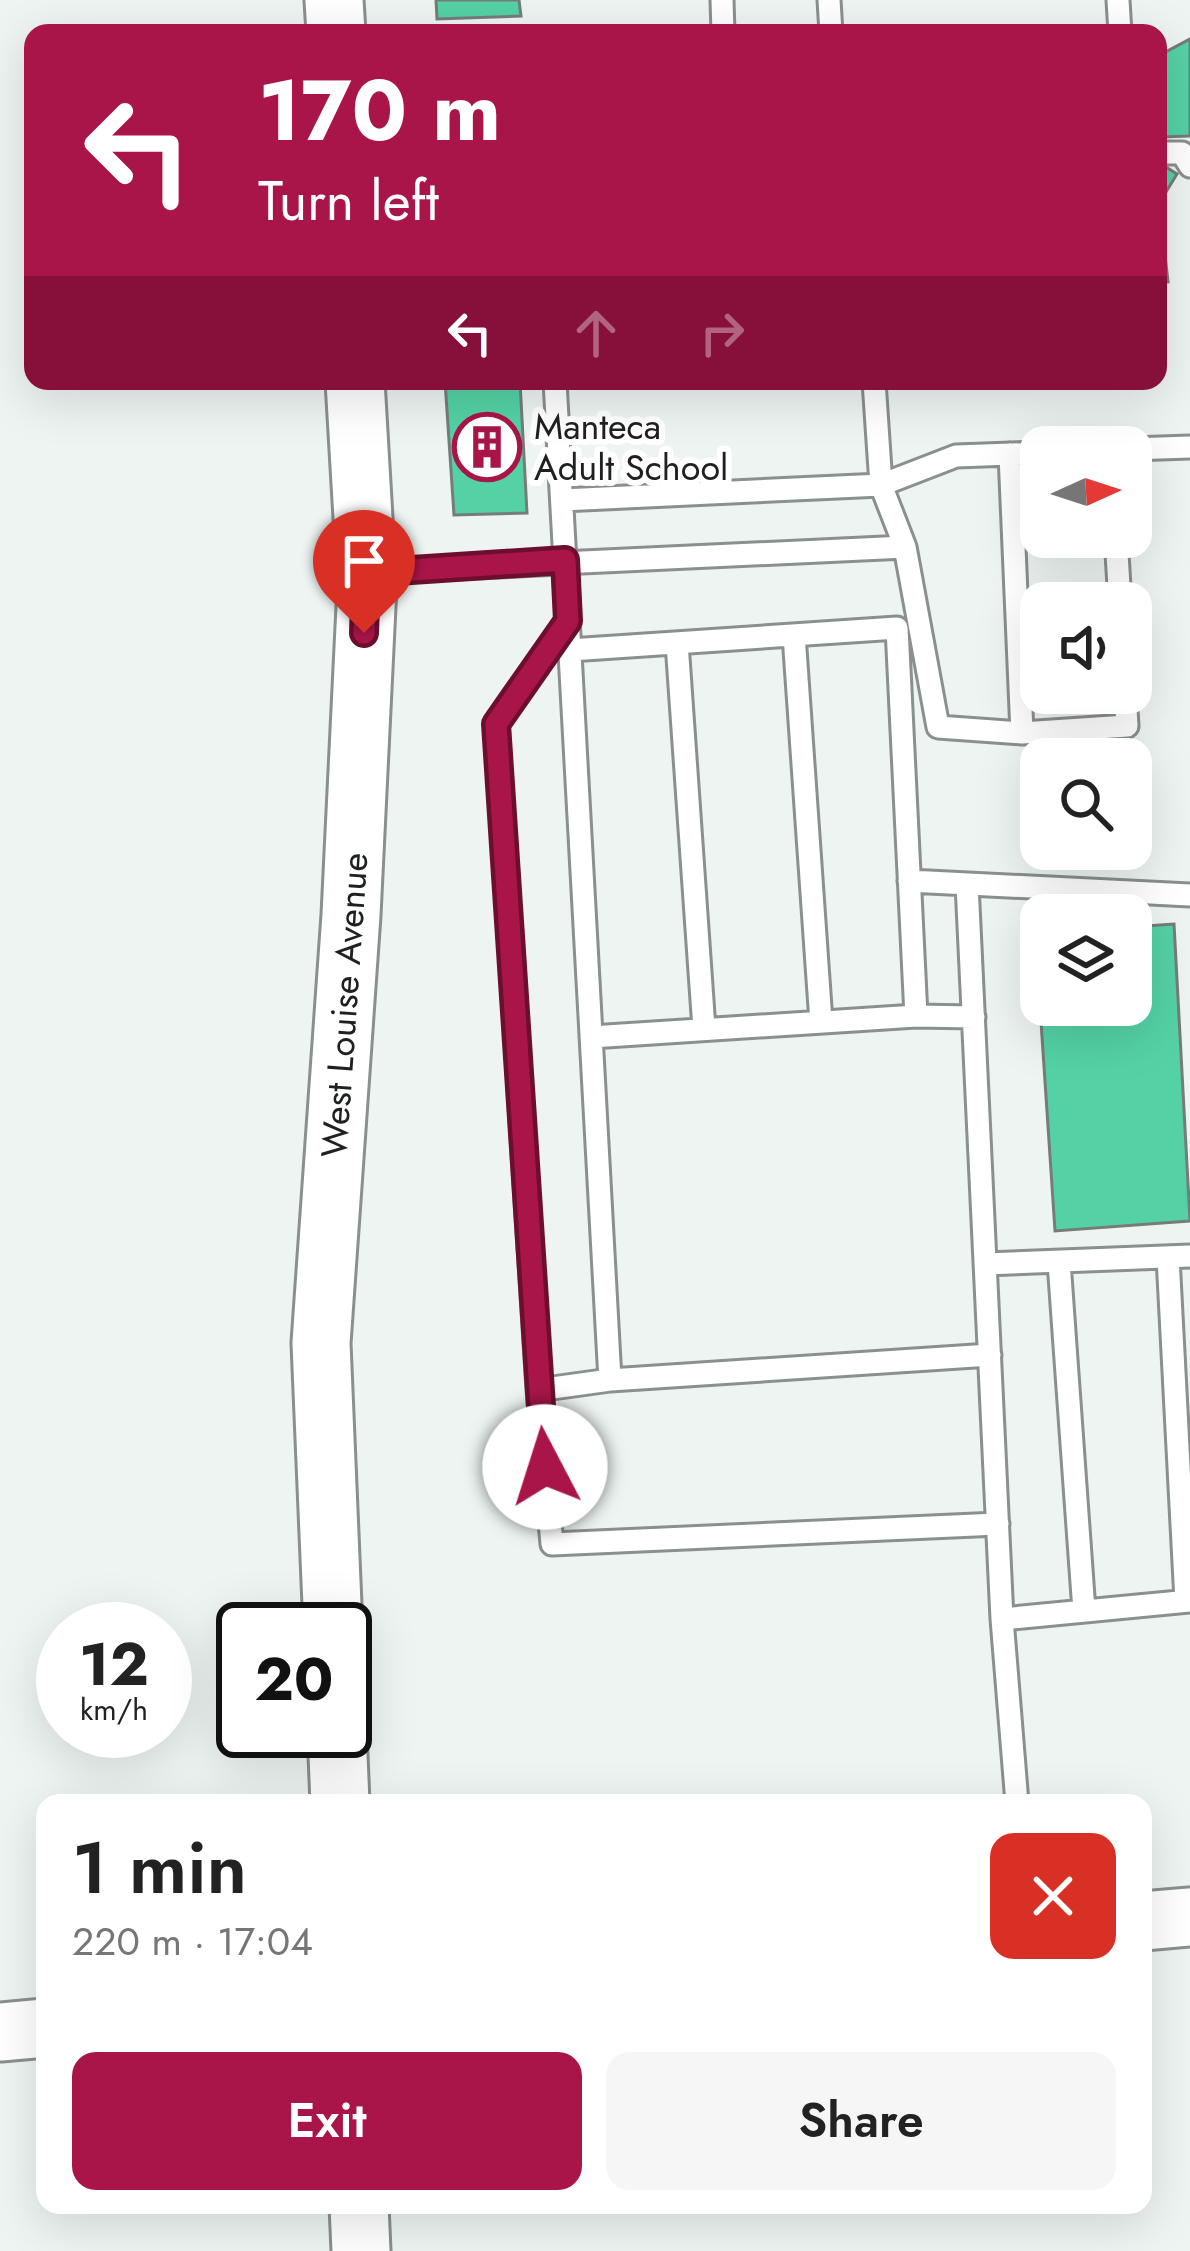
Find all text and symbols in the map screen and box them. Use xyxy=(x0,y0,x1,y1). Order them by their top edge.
text: 170 m xyxy=(258,50,501,172)
icon: left xyxy=(60,72,216,228)
text: Turn left xyxy=(258,162,439,240)
icon: left xyxy=(437,300,503,366)
icon: ahead xyxy=(563,300,629,366)
icon: right xyxy=(689,300,755,366)
place label: Manteca Adult School xyxy=(534,400,728,493)
building icon: Manteca Adult School xyxy=(452,412,522,482)
north arrow xyxy=(1020,426,1152,558)
map controls xyxy=(1020,426,1152,1026)
pin xyxy=(313,510,415,633)
icon: arrive xyxy=(331,528,397,594)
button: sound xyxy=(1020,582,1152,714)
button: search xyxy=(1020,738,1152,870)
street label: West Louise Avenue xyxy=(307,851,381,1159)
button: layers xyxy=(1020,894,1152,1026)
position arrow xyxy=(482,1404,608,1530)
speed limit sign: 20 xyxy=(216,1602,372,1758)
text: 12 xyxy=(79,1621,149,1708)
text: km/h xyxy=(80,1688,148,1731)
text: 1 min xyxy=(72,1816,247,1920)
button: close xyxy=(990,1833,1116,1959)
text: 220 m · 17:04 xyxy=(72,1913,313,1970)
button: Exit xyxy=(72,2052,582,2190)
button: Share xyxy=(606,2052,1116,2190)

